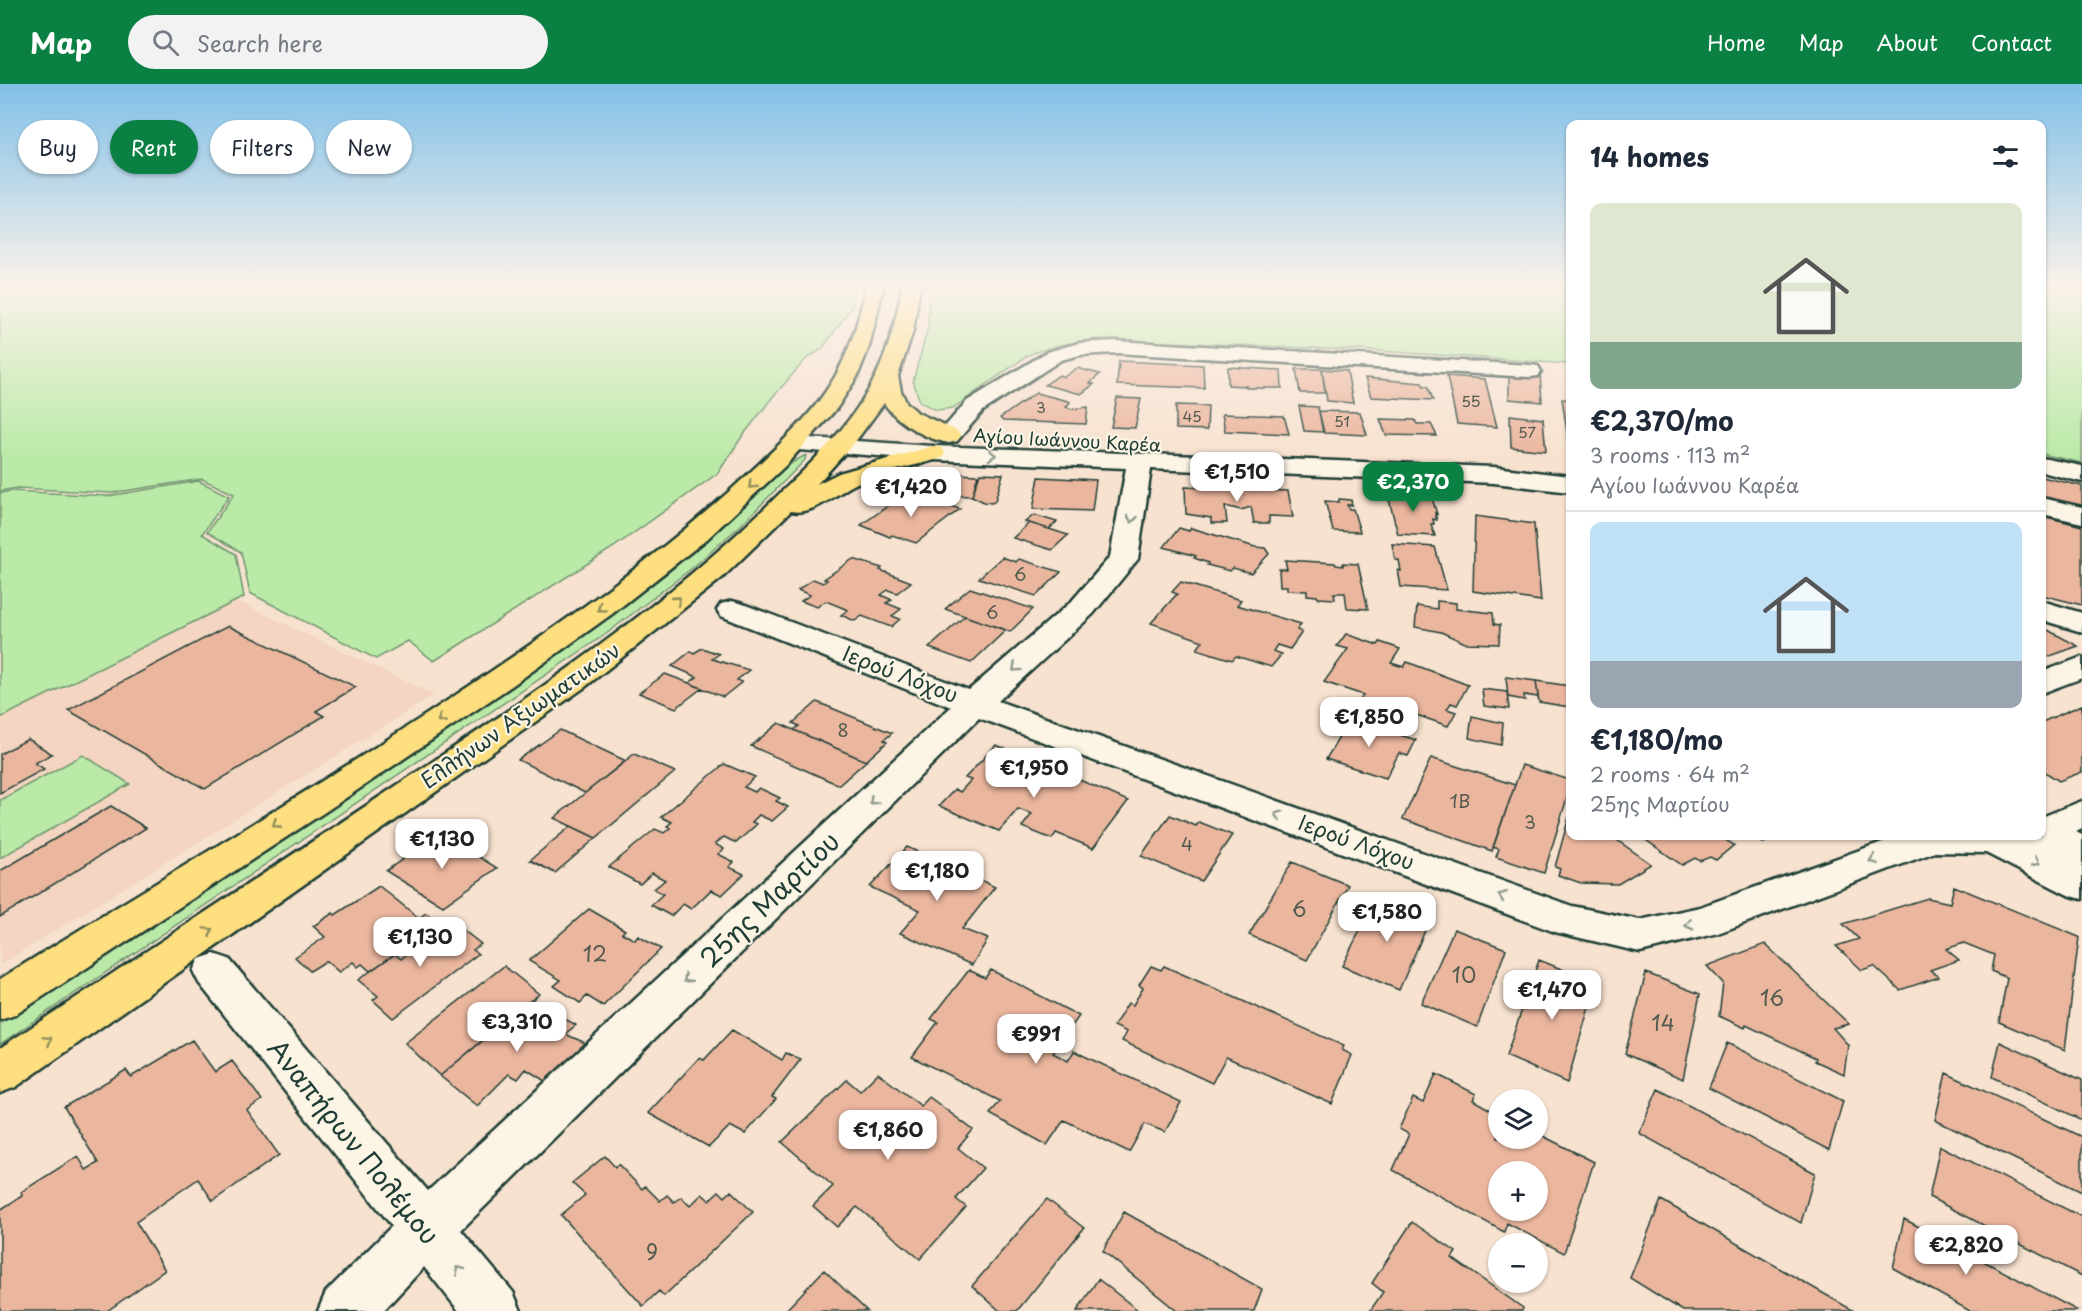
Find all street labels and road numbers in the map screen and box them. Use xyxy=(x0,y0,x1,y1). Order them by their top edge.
street label: Αγίου Ιωάννου Καρέα xyxy=(972,421,1162,458)
street label: Ελλήνων Αξιωματικών xyxy=(413,633,626,796)
street label: Ιερού Λόχου xyxy=(838,636,963,710)
street label: Ιερού Λόχου xyxy=(1294,805,1419,877)
street label: 25ης Μαρτίου xyxy=(690,822,848,976)
street label: Αναπήρων Πολέμου xyxy=(259,1030,449,1252)

